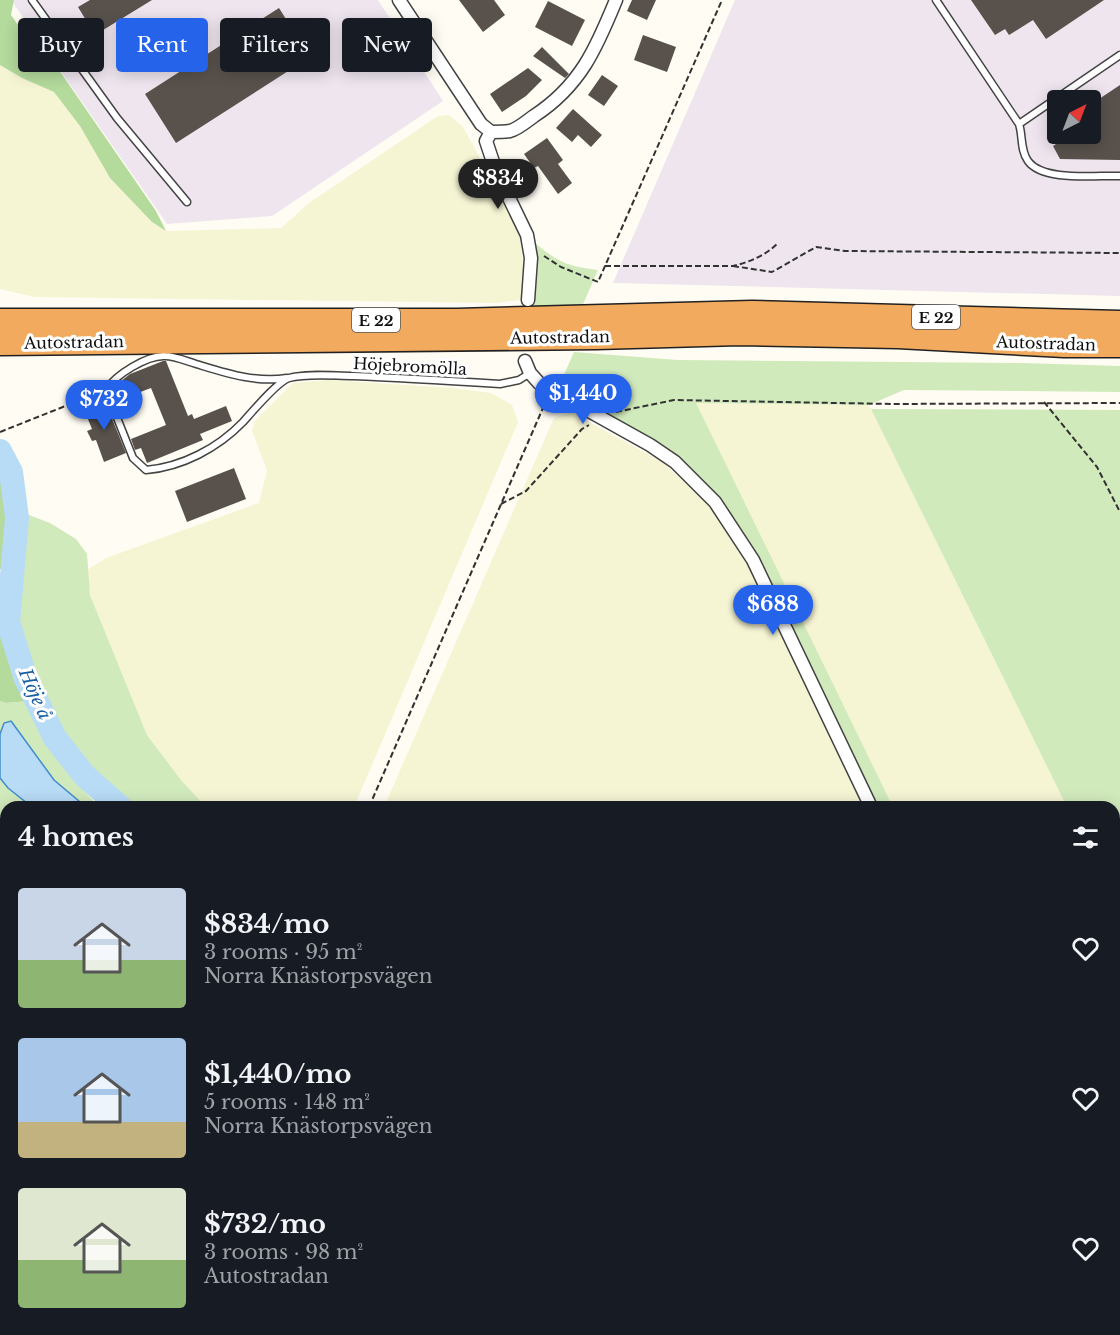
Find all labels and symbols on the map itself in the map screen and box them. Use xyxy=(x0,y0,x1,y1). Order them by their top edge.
north arrow xyxy=(1047,90,1101,144)
pin: $834 xyxy=(462,159,534,210)
road number: E 22 xyxy=(912,305,960,329)
road number: E 22 xyxy=(352,308,400,332)
street label: Autostradan xyxy=(509,326,610,348)
street label: Autostradan xyxy=(23,331,124,353)
street label: Autostradan xyxy=(995,331,1096,355)
street label: Höjebromölla xyxy=(352,353,468,379)
pin: $1,440 xyxy=(534,374,632,425)
pin: $732 xyxy=(68,380,140,431)
pin: $688 xyxy=(737,585,809,636)
water label: Höje å xyxy=(14,664,56,723)

